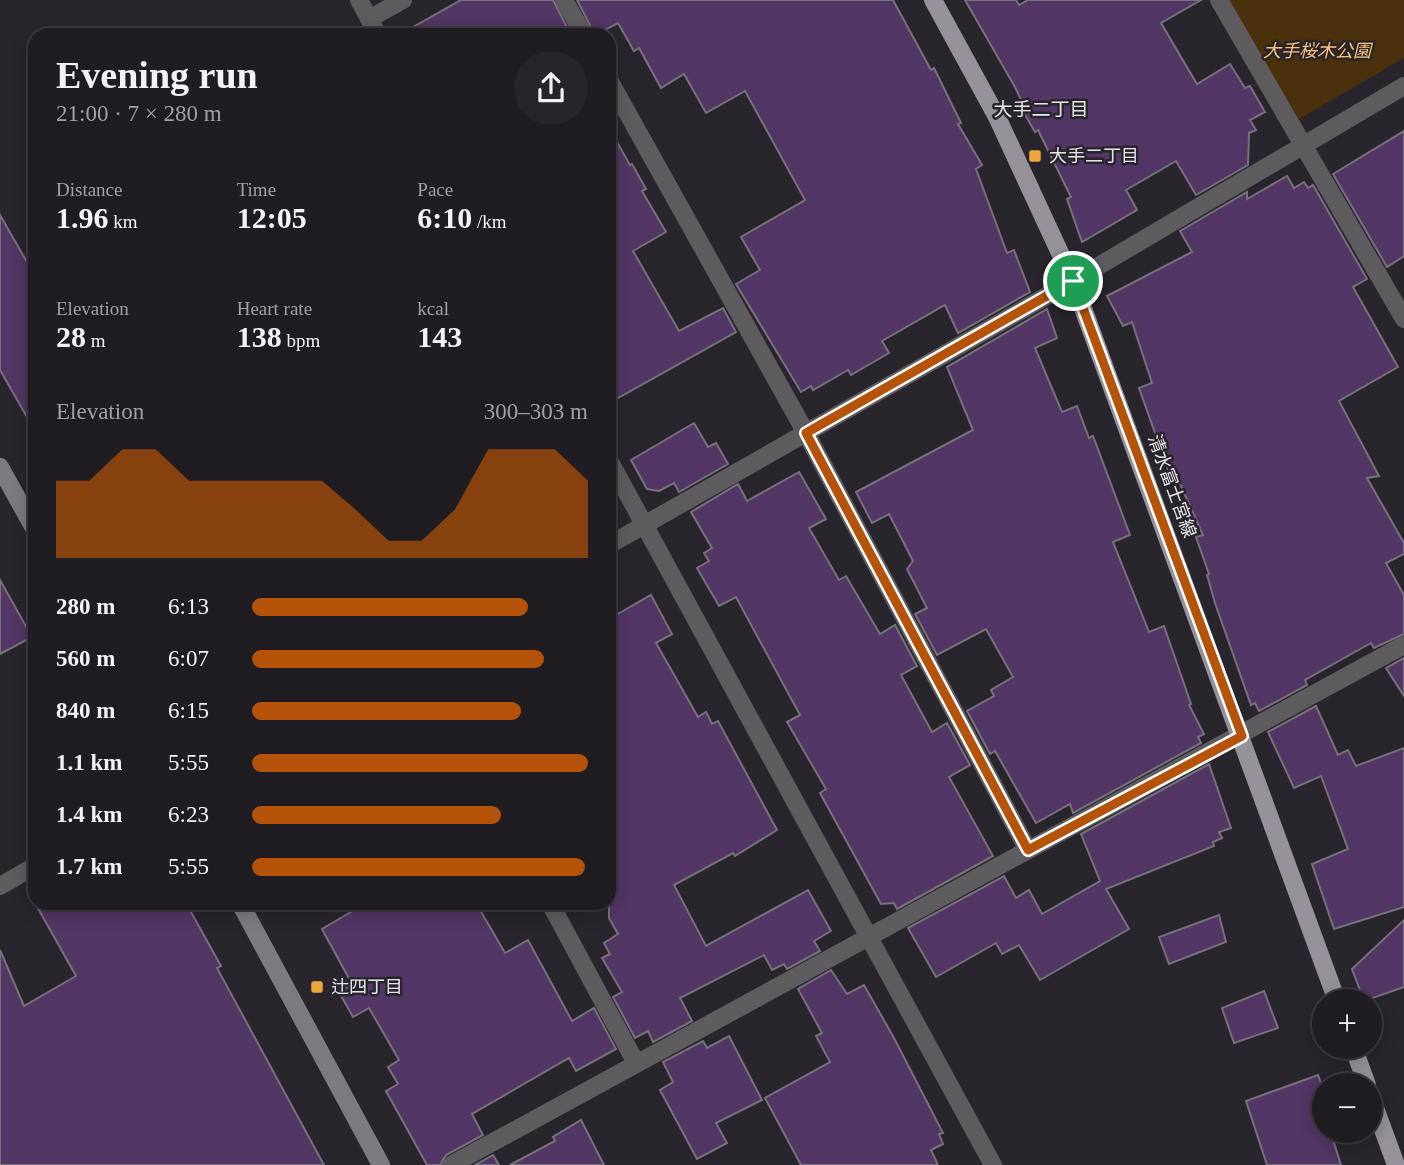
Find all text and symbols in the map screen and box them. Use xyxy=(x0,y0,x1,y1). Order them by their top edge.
park label: 大手桜木公園 xyxy=(1263,41,1374,61)
button: share xyxy=(514,51,588,125)
text: Evening run xyxy=(56,54,258,96)
district label: 大手二丁目 xyxy=(993,99,1089,120)
text: 21:00 · 7 × 280 m xyxy=(56,101,222,126)
place label: 大手二丁目 xyxy=(1049,146,1139,166)
marker: 大手二丁目 xyxy=(1027,148,1043,164)
text: Distance xyxy=(56,179,122,200)
text: Time xyxy=(237,179,276,200)
text: Pace xyxy=(417,179,453,200)
text: 1.96 xyxy=(56,201,109,234)
text: 12:05 xyxy=(237,201,307,234)
text: 6:10 xyxy=(417,201,472,234)
text: km xyxy=(109,211,138,232)
text: /km xyxy=(472,211,507,232)
pin xyxy=(1043,251,1103,311)
icon: arrive xyxy=(1054,262,1092,300)
text: Elevation xyxy=(56,298,129,319)
text: Heart rate xyxy=(237,298,312,319)
text: kcal xyxy=(417,298,449,319)
text: 28 xyxy=(56,320,86,353)
text: 138 xyxy=(237,320,282,353)
text: 143 xyxy=(417,320,462,353)
text: m xyxy=(86,330,106,351)
text: bpm xyxy=(282,330,320,351)
text: Elevation xyxy=(56,399,144,424)
text: 300–303 m xyxy=(484,399,588,424)
street label: 清水富士宮線 xyxy=(1144,432,1200,540)
text: 280 m xyxy=(56,594,115,619)
text: 6:13 xyxy=(168,594,209,619)
text: 560 m xyxy=(56,646,115,671)
text: 6:07 xyxy=(168,646,209,671)
text: 840 m xyxy=(56,698,115,723)
text: 6:15 xyxy=(168,698,209,723)
text: 1.1 km xyxy=(56,750,122,775)
text: 5:55 xyxy=(168,750,209,775)
text: 1.4 km xyxy=(56,802,122,827)
text: 6:23 xyxy=(168,802,209,827)
text: 1.7 km xyxy=(56,854,122,879)
text: 5:55 xyxy=(168,854,209,879)
place label: 辻四丁目 xyxy=(331,977,403,997)
marker: 辻四丁目 xyxy=(309,979,325,995)
map controls xyxy=(1312,989,1382,1143)
button: + xyxy=(1312,989,1382,1059)
button: − xyxy=(1312,1073,1382,1143)

